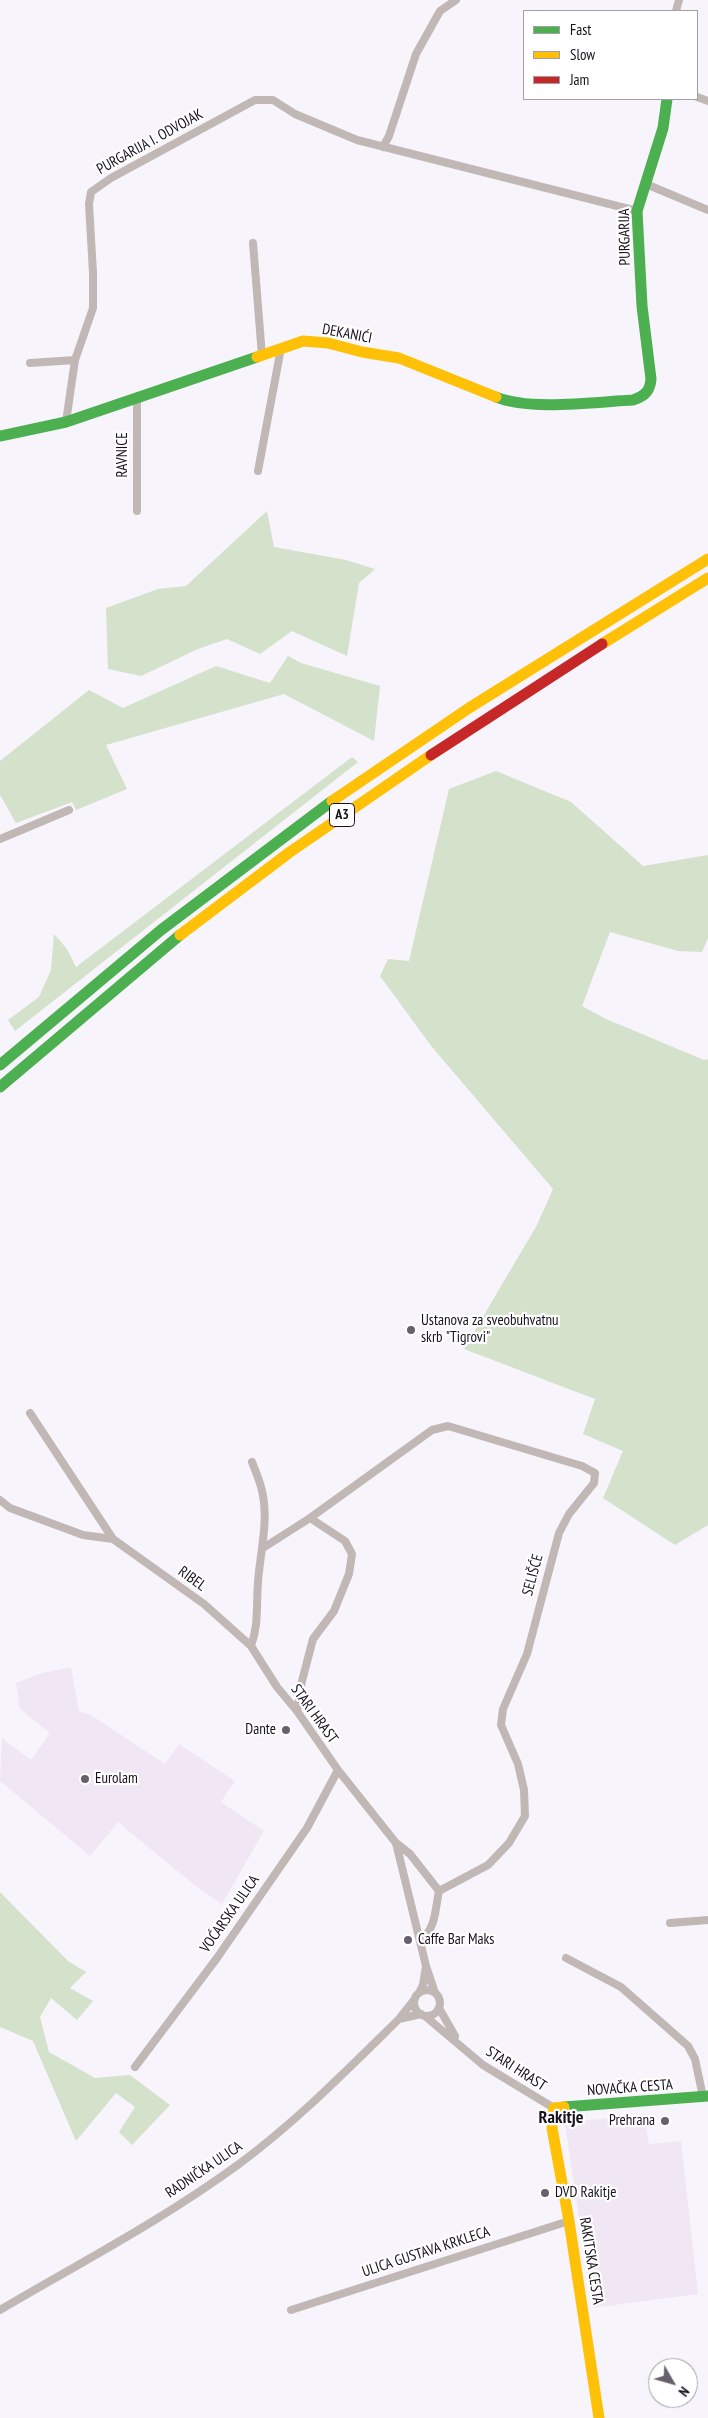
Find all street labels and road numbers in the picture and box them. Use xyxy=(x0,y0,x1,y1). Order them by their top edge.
street label: PURGARIJA I. ODVOJAK xyxy=(94,105,206,179)
street label: PURGARIJA xyxy=(616,208,634,266)
street label: DEKANIĆI xyxy=(321,320,373,348)
street label: RAVNICE xyxy=(114,432,132,478)
road number: A3 xyxy=(330,804,354,826)
street label: SELIŠĆE xyxy=(519,1552,547,1598)
street label: RIBEL xyxy=(174,1563,210,1595)
street label: STARI HRAST xyxy=(287,1681,341,1747)
street label: VOĆARSKA ULICA xyxy=(197,1872,263,1956)
street label: STARI HRAST xyxy=(482,2043,550,2095)
street label: NOVAČKA CESTA xyxy=(586,2076,674,2100)
street label: RADNIČKA ULICA xyxy=(162,2138,246,2202)
street label: RAKITSKA CESTA xyxy=(575,2216,607,2306)
street label: ULICA GUSTAVA KRKLECA xyxy=(360,2223,492,2281)

